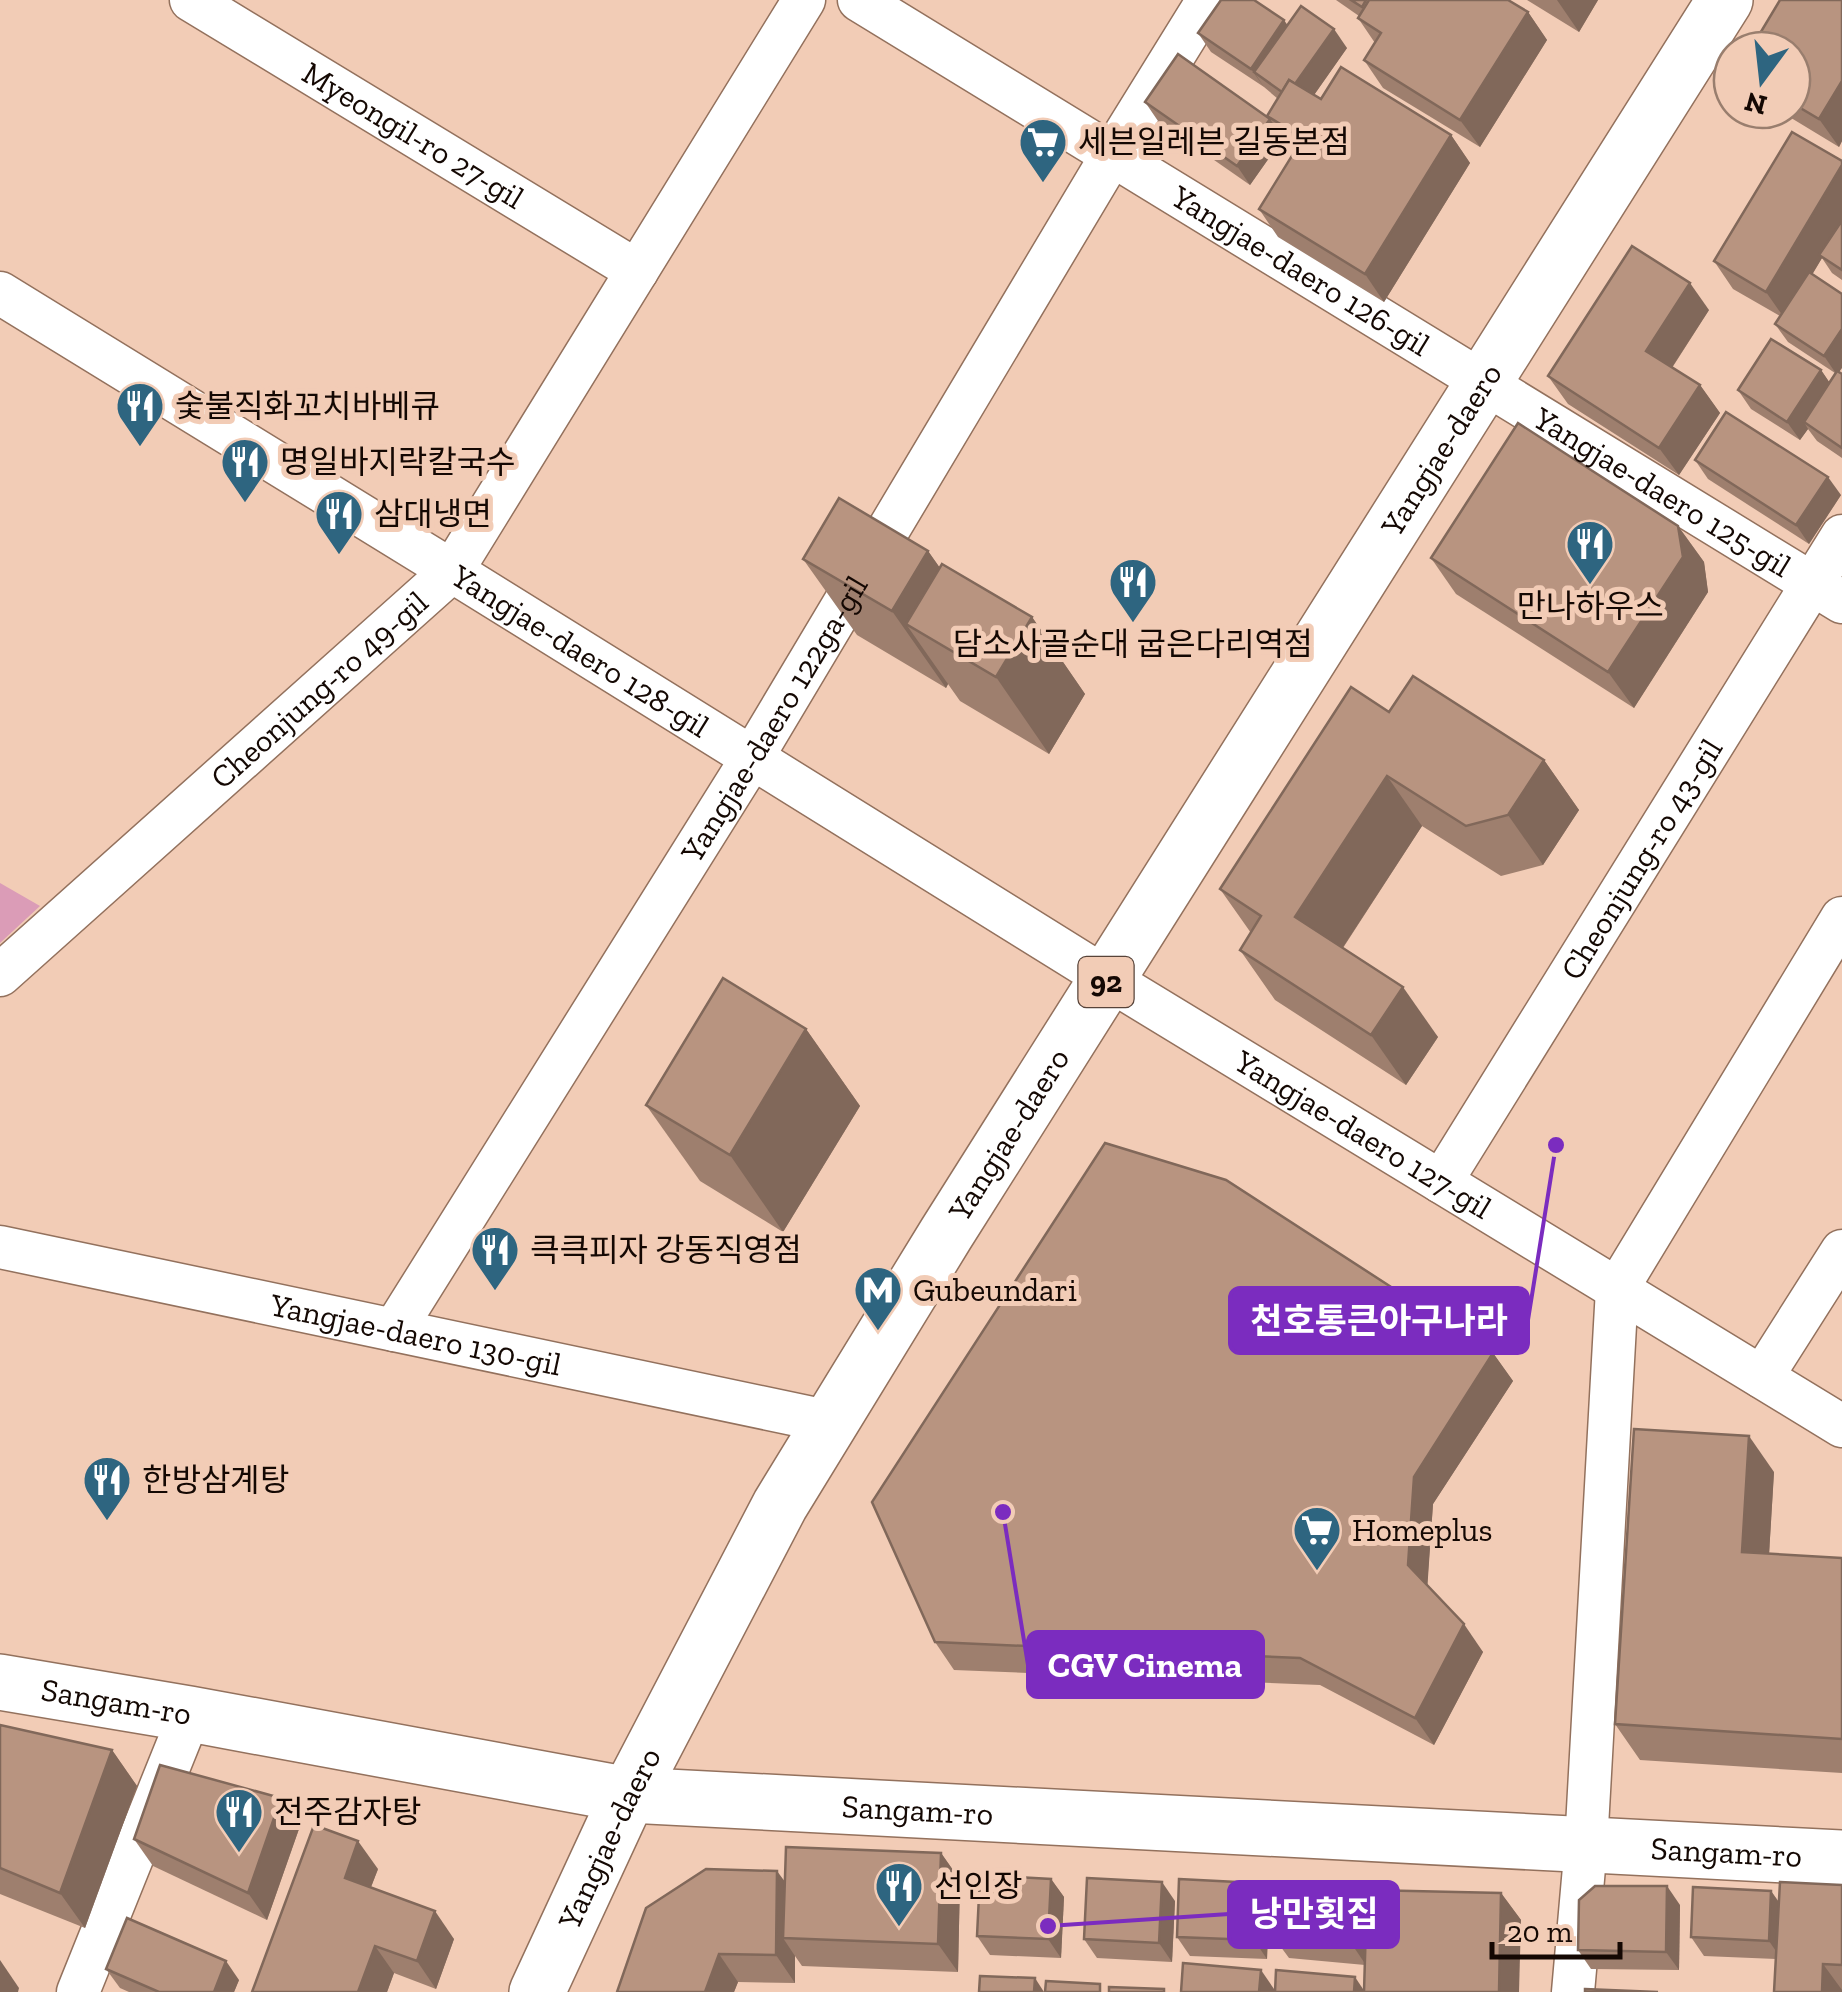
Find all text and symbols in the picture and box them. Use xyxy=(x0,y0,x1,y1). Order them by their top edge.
north arrow xyxy=(1712,30,1812,130)
street label: Myeongil-ro 27-gil xyxy=(296,53,531,217)
text: N xyxy=(1741,85,1770,122)
supermarket icon: 세븐일레븐 길동본점 xyxy=(1017,116,1069,184)
place label: 세븐일레븐 길동본점 xyxy=(1078,123,1350,161)
street label: Yangjae-daero 126-gil xyxy=(1164,177,1437,364)
street label: Yangjae-daero xyxy=(1372,356,1510,544)
restaurant icon: 숯불직화꼬치바베큐 xyxy=(114,380,166,448)
place label: 숯불직화꼬치바베큐 xyxy=(175,387,440,425)
street label: Yangjae-daero 125-gil xyxy=(1526,398,1798,585)
restaurant icon: 명일바지락칼국수 xyxy=(219,436,271,504)
place label: 명일바지락칼국수 xyxy=(280,443,516,481)
restaurant icon: 삼대냉면 xyxy=(313,488,365,556)
place label: 삼대냉면 xyxy=(374,495,492,533)
restaurant icon: 만나하우스 xyxy=(1564,518,1616,586)
street label: Yangjae-daero 128-gil xyxy=(444,556,716,745)
restaurant icon: 담소사골순대 굽은다리역점 xyxy=(1107,556,1159,624)
street label: Yangjae-daero 122ga-gil xyxy=(672,569,875,870)
street label: Cheonjung-ro 49-gil xyxy=(203,583,435,797)
place label: 만나하우스 xyxy=(1516,587,1664,625)
place label: 담소사골순대 굽은다리역점 xyxy=(953,625,1313,663)
street label: Cheonjung-ro 43-gil xyxy=(1552,732,1730,986)
road number: 92 xyxy=(1078,957,1134,1007)
street label: Yangjae-daero xyxy=(940,1041,1077,1228)
street label: Yangjae-daero 127-gil xyxy=(1227,1041,1498,1227)
restaurant icon: 큭큭피자 강동직영점 xyxy=(469,1224,521,1292)
place label: 큭큭피자 강동직영점 xyxy=(530,1231,802,1269)
metro station icon: Gubeundari xyxy=(852,1264,904,1332)
place label: Gubeundari xyxy=(913,1271,1077,1309)
street label: Yangjae-daero 130-gil xyxy=(266,1285,565,1384)
callout: 천호통큰아구나라 xyxy=(1230,1288,1528,1353)
text: 천호통큰아구나라 xyxy=(1250,1300,1508,1342)
restaurant icon: 한방삼계탕 xyxy=(81,1454,133,1522)
place label: 한방삼계탕 xyxy=(142,1461,289,1499)
supermarket icon: Homeplus xyxy=(1291,1504,1343,1572)
place label: Homeplus xyxy=(1352,1511,1493,1549)
callout: CGV Cinema xyxy=(1028,1632,1263,1697)
text: CGV Cinema xyxy=(1048,1644,1242,1686)
street label: Sangam-ro xyxy=(38,1670,194,1733)
street label: Yangjae-daero xyxy=(550,1741,669,1936)
restaurant icon: 전주감자탕 xyxy=(213,1786,265,1854)
street label: Sangam-ro xyxy=(841,1787,994,1833)
place label: 전주감자탕 xyxy=(274,1793,421,1831)
street label: Sangam-ro xyxy=(1650,1829,1803,1875)
restaurant icon: 선인장 xyxy=(873,1860,925,1928)
place label: 선인장 xyxy=(934,1867,1022,1905)
callout: 낭만횟집 xyxy=(1229,1882,1398,1947)
text: 낭만횟집 xyxy=(1250,1893,1378,1935)
scale bar xyxy=(1492,1897,1620,1959)
text: 20 m xyxy=(1507,1914,1573,1950)

